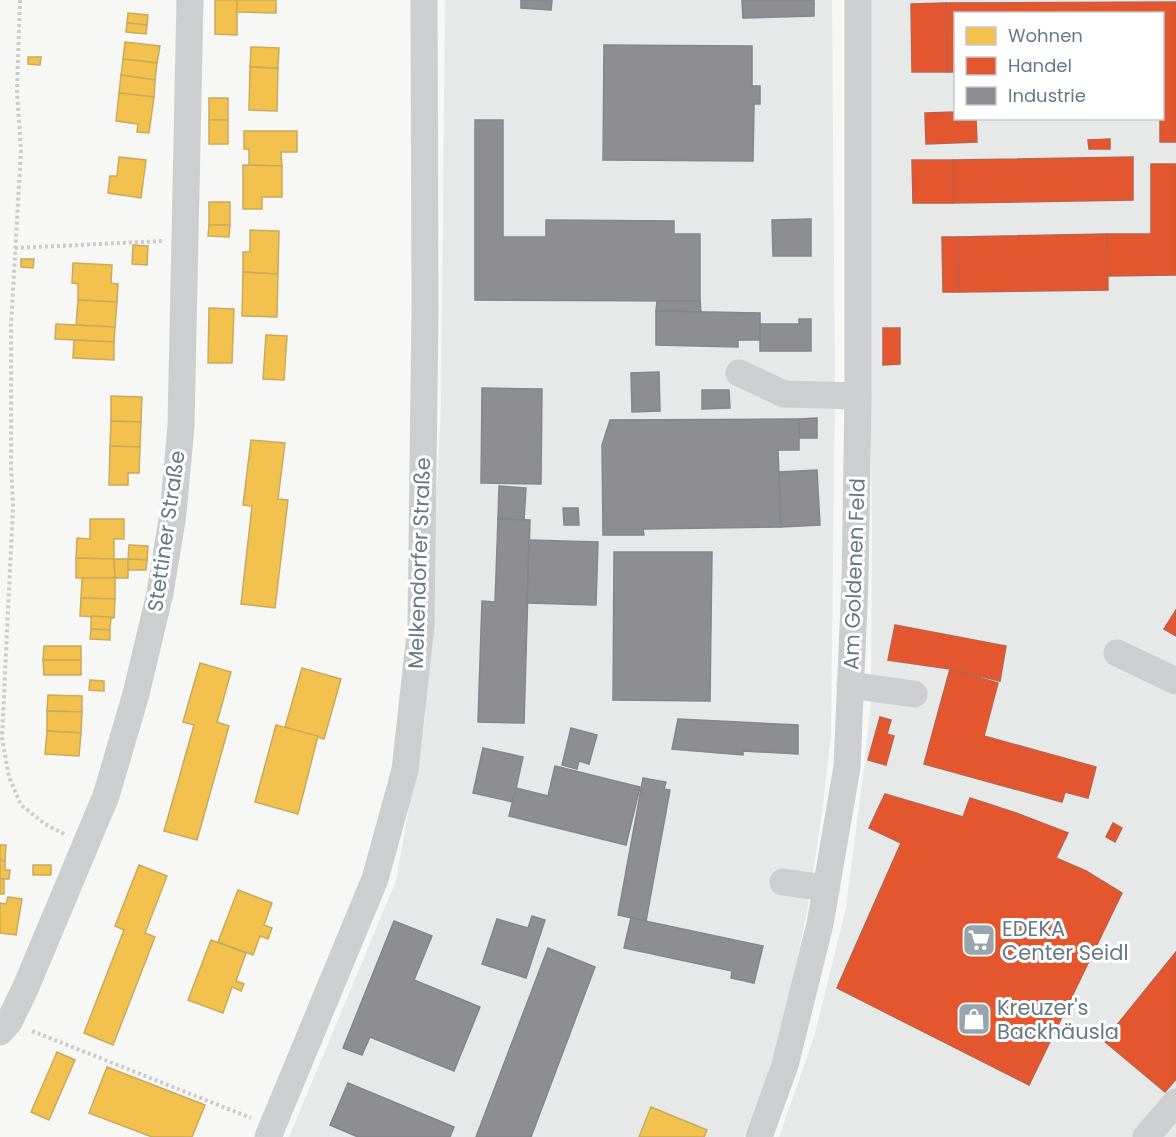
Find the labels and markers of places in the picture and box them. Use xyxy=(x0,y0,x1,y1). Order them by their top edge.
place label: EDEKA Center Seidl xyxy=(1002,914,1129,967)
supermarket icon: EDEKA Center Seidl xyxy=(961,922,997,958)
place label: Kreuzer's Backhäusla xyxy=(997,993,1119,1046)
shop icon: Kreuzer's Backhäusla xyxy=(956,1001,992,1037)

